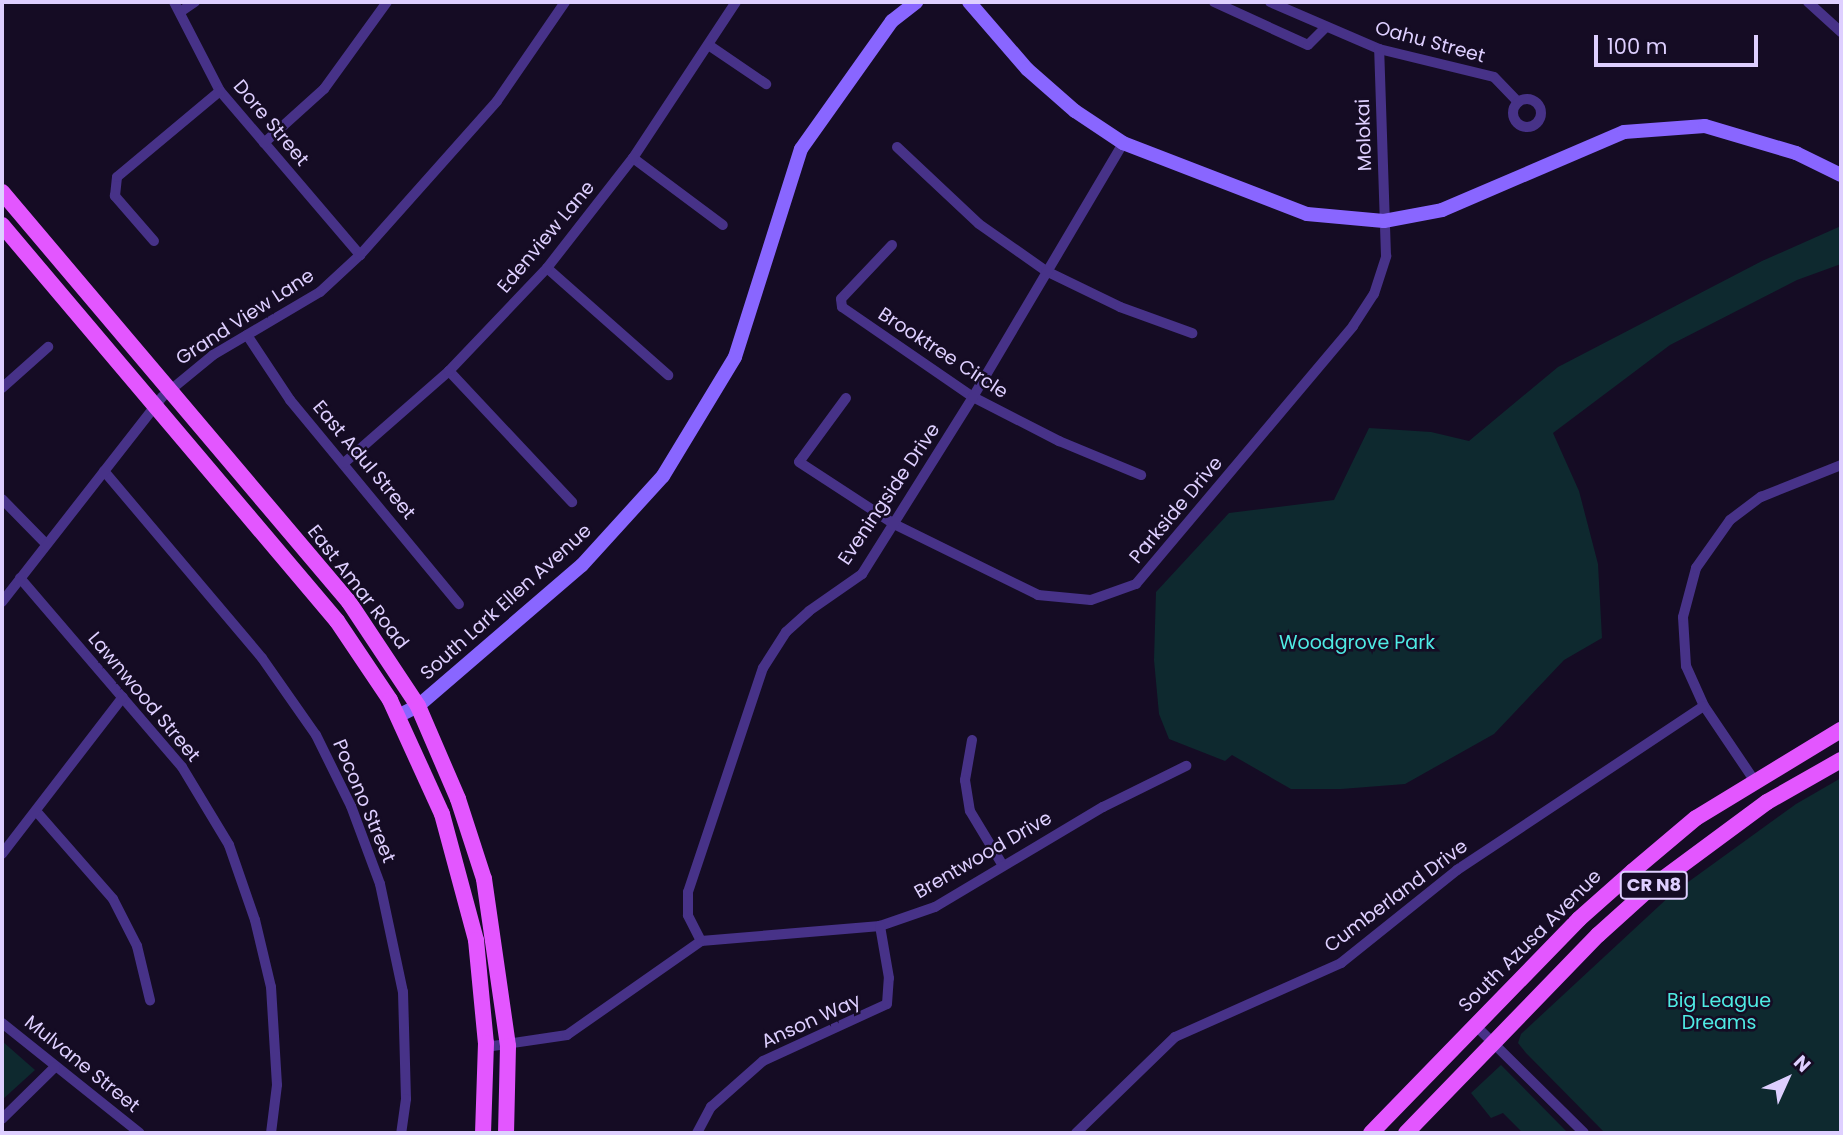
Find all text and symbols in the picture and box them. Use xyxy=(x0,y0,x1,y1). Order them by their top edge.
street label: Oahu Street xyxy=(1373,16,1487,68)
scale bar xyxy=(1598,21,1762,65)
text: 100 m xyxy=(1607,32,1667,61)
street label: Dore Street xyxy=(228,75,314,171)
street label: Molokai xyxy=(1351,98,1377,172)
street label: Edenview Lane xyxy=(493,176,599,298)
street label: Grand View Lane xyxy=(172,264,318,370)
street label: Brooktree Circle xyxy=(874,303,1012,403)
street label: East Adul Street xyxy=(308,396,420,524)
street label: Eveningside Drive xyxy=(833,419,945,569)
street label: Parkside Drive xyxy=(1125,452,1227,568)
street label: South Lark Ellen Avenue xyxy=(416,519,596,685)
street label: East Amar Road xyxy=(302,520,414,654)
street label: Lawnwood Street xyxy=(83,628,205,766)
park label: Woodgrove Park xyxy=(1279,632,1435,654)
street label: Pocono Street xyxy=(328,736,400,866)
street label: Brentwood Drive xyxy=(910,806,1056,904)
street label: Cumberland Drive xyxy=(1320,835,1472,957)
street label: South Azusa Avenue xyxy=(1454,865,1606,1017)
road number: CR N8 xyxy=(1619,870,1689,900)
street label: Anson Way xyxy=(758,989,864,1053)
park label: Big League Dreams xyxy=(1667,990,1771,1034)
street label: Mulvane Street xyxy=(20,1011,144,1117)
north arrow xyxy=(1752,1044,1822,1114)
text: N xyxy=(1788,1049,1817,1078)

